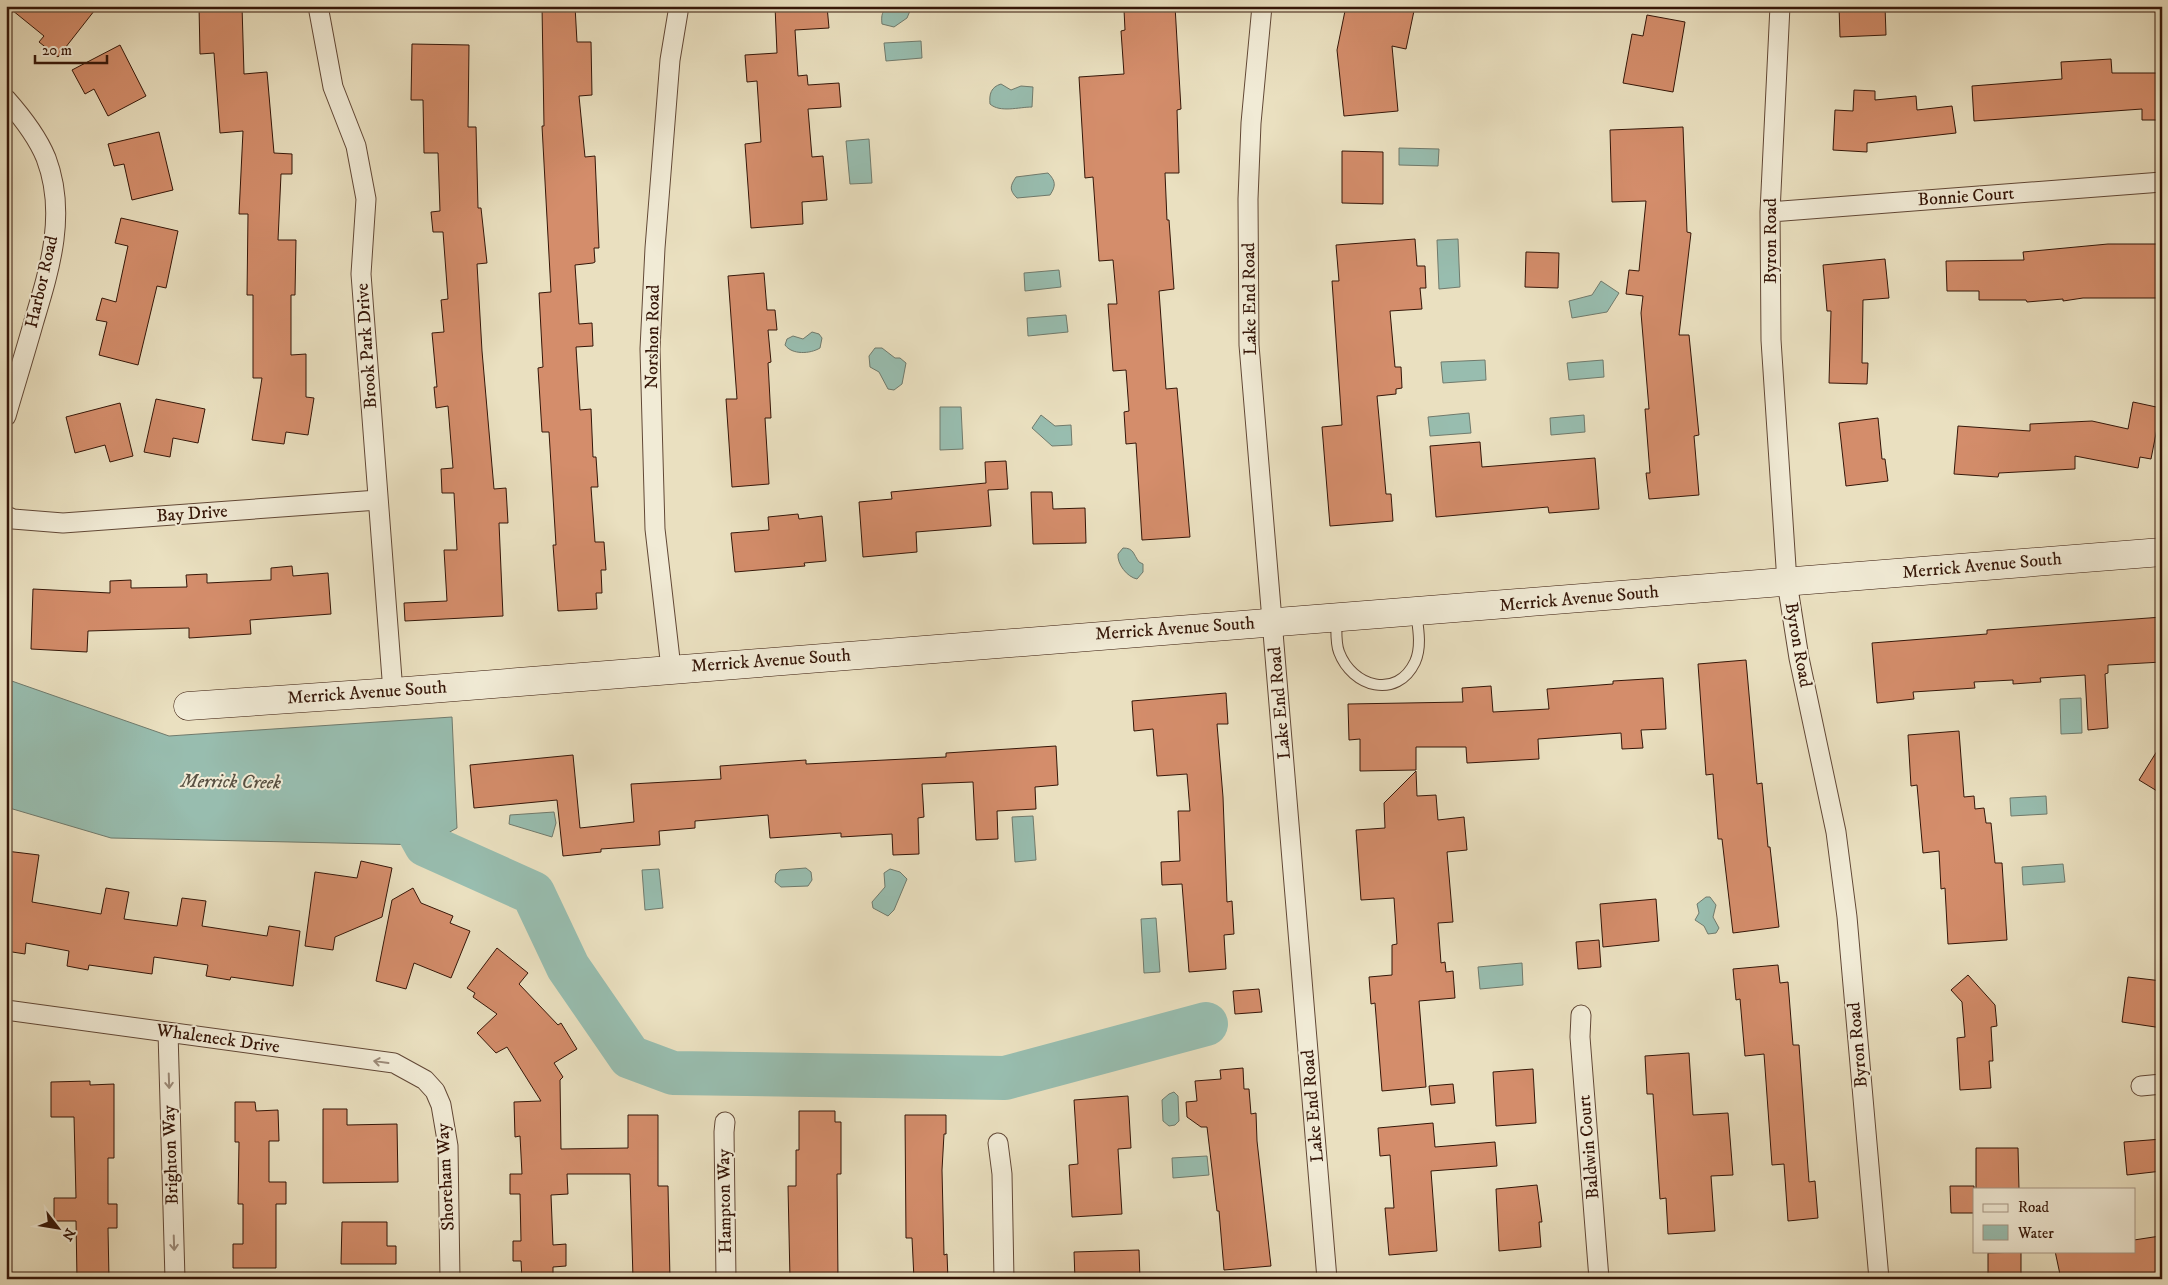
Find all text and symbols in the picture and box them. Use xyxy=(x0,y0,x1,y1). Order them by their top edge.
scale bar xyxy=(35,32,108,64)
text: 20 m xyxy=(42,41,72,60)
street label: Bonnie Court xyxy=(1917,183,2015,211)
street label: Byron Road xyxy=(1760,198,1782,284)
street label: Harbor Road xyxy=(21,234,63,330)
street label: Lake End Road xyxy=(1238,242,1262,356)
street label: Brook Park Drive xyxy=(352,282,382,410)
street label: Norshon Road xyxy=(641,285,665,389)
street label: Bay Drive xyxy=(156,501,228,527)
street label: Merrick Avenue South xyxy=(1901,548,2063,584)
street label: Merrick Avenue South xyxy=(1498,581,1660,617)
street label: Byron Road xyxy=(1780,601,1816,689)
street label: Merrick Avenue South xyxy=(1094,612,1256,646)
street label: Merrick Avenue South xyxy=(690,644,852,678)
street label: Lake End Road xyxy=(1264,646,1296,760)
street label: Merrick Avenue South xyxy=(286,676,448,710)
water label: Merrick Creek xyxy=(179,770,281,794)
street label: Byron Road xyxy=(1843,1001,1873,1089)
street label: Whaleneck Drive xyxy=(154,1019,281,1059)
street label: Lake End Road xyxy=(1297,1049,1329,1163)
one-way arrow xyxy=(373,1056,389,1066)
one-way arrow xyxy=(164,1072,174,1088)
street label: Baldwin Court xyxy=(1573,1094,1605,1200)
street label: Brighton Way xyxy=(158,1104,184,1205)
street label: Shoreham Way xyxy=(432,1122,460,1231)
street label: Hampton Way xyxy=(713,1148,737,1253)
legend xyxy=(1973,1188,2136,1252)
text: Road xyxy=(2018,1198,2050,1217)
north arrow xyxy=(32,1202,82,1252)
text: Water xyxy=(2017,1224,2054,1243)
text: N xyxy=(57,1225,79,1244)
one-way arrow xyxy=(169,1234,179,1251)

